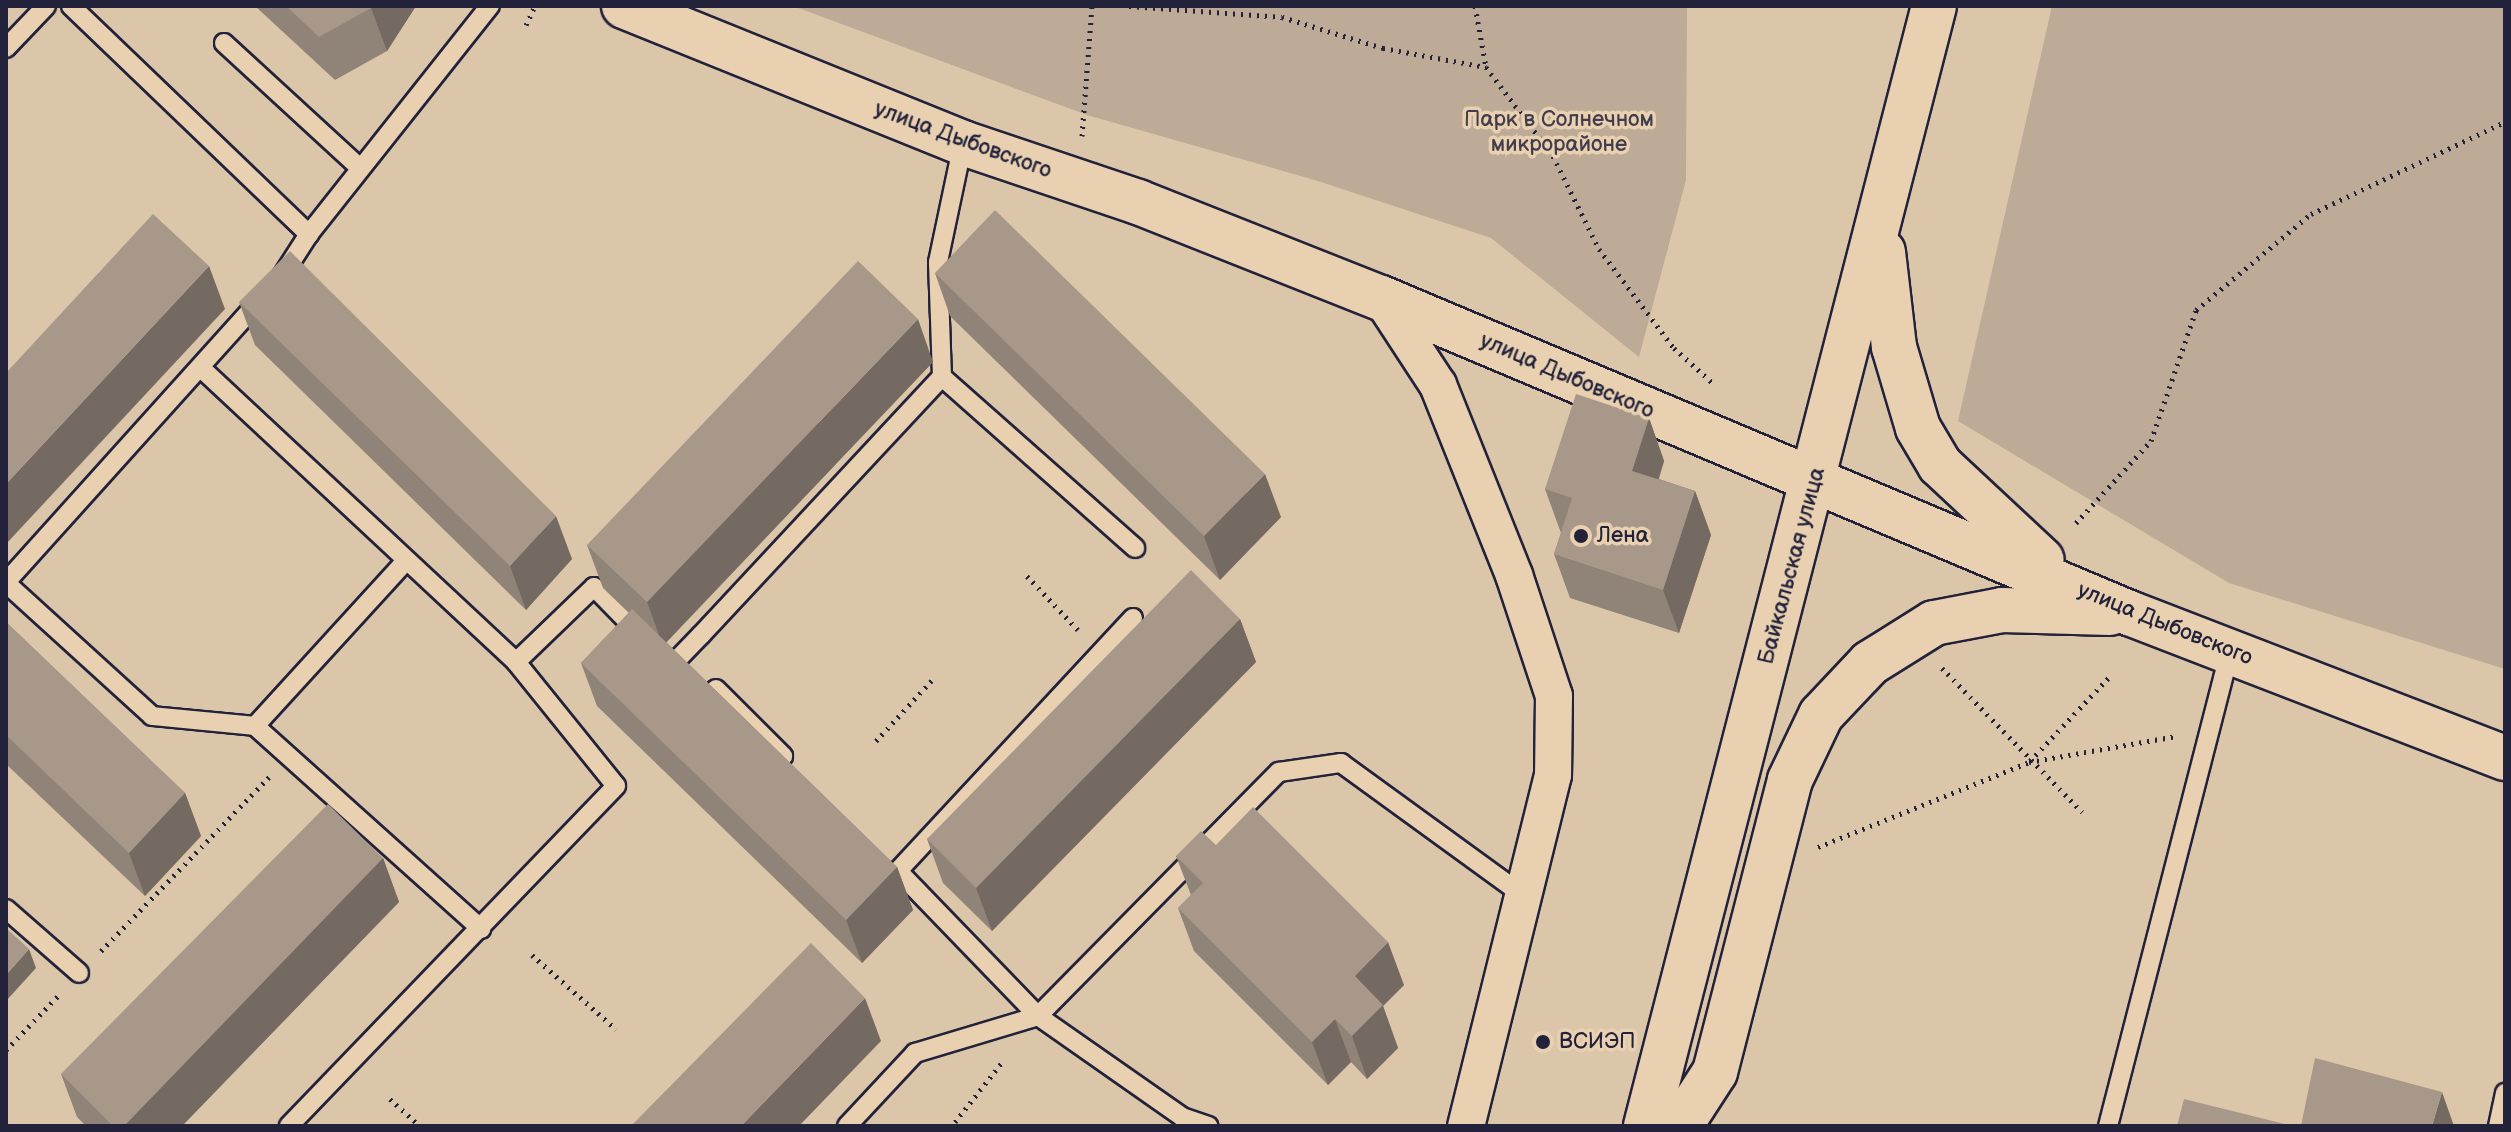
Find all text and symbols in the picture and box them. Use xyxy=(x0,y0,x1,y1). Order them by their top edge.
street label: улица Дыбовского xyxy=(871,96,1055,184)
park label: Парк в Солнечном микрорайоне xyxy=(1464,106,1654,158)
street label: улица Дыбовского xyxy=(1476,327,1658,425)
street label: Байкальская улица xyxy=(1753,465,1831,667)
place label: Лена xyxy=(1597,523,1649,549)
marker: Лена xyxy=(1572,527,1590,545)
street label: улица Дыбовского xyxy=(2074,577,2256,671)
place label: ВСИЭП xyxy=(1559,1029,1636,1055)
marker: ВСИЭП xyxy=(1534,1033,1552,1051)

